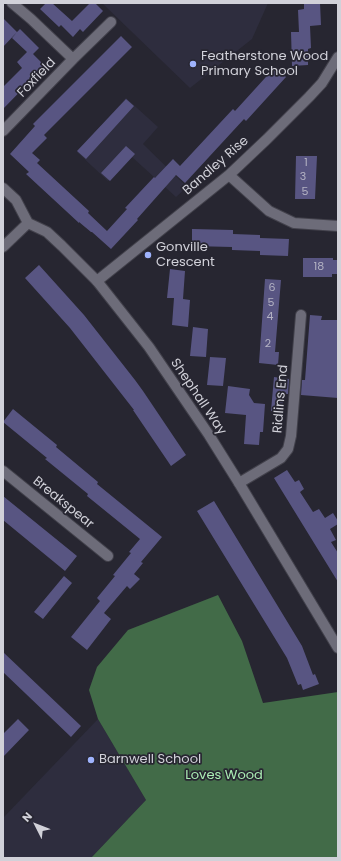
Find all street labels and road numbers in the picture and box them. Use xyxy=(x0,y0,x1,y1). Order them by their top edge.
street label: Foxfield xyxy=(15,55,59,101)
street label: Bandley Rise xyxy=(180,133,252,199)
street label: Shephall Way xyxy=(167,356,229,438)
street label: Ridlins End xyxy=(270,364,292,434)
street label: Breakspear xyxy=(29,474,97,532)

